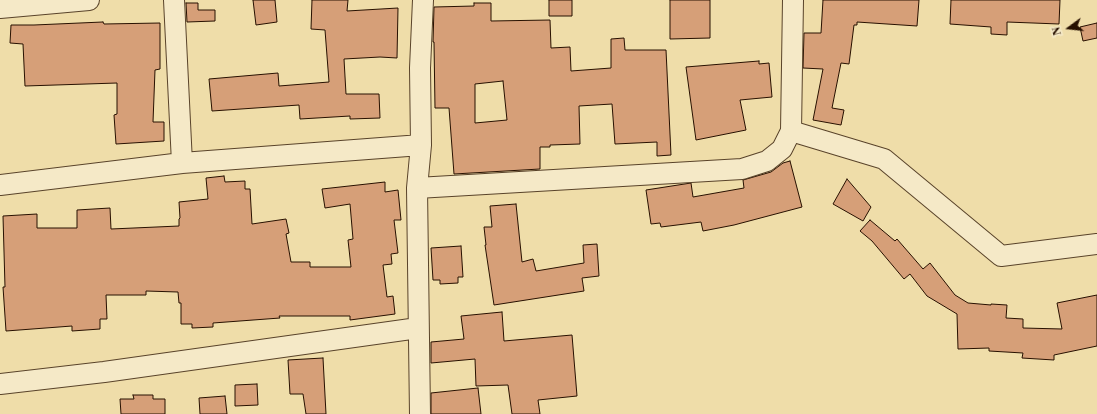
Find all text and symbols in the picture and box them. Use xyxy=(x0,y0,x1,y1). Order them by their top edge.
north arrow xyxy=(1049,8,1089,48)
text: N xyxy=(1050,25,1065,37)

